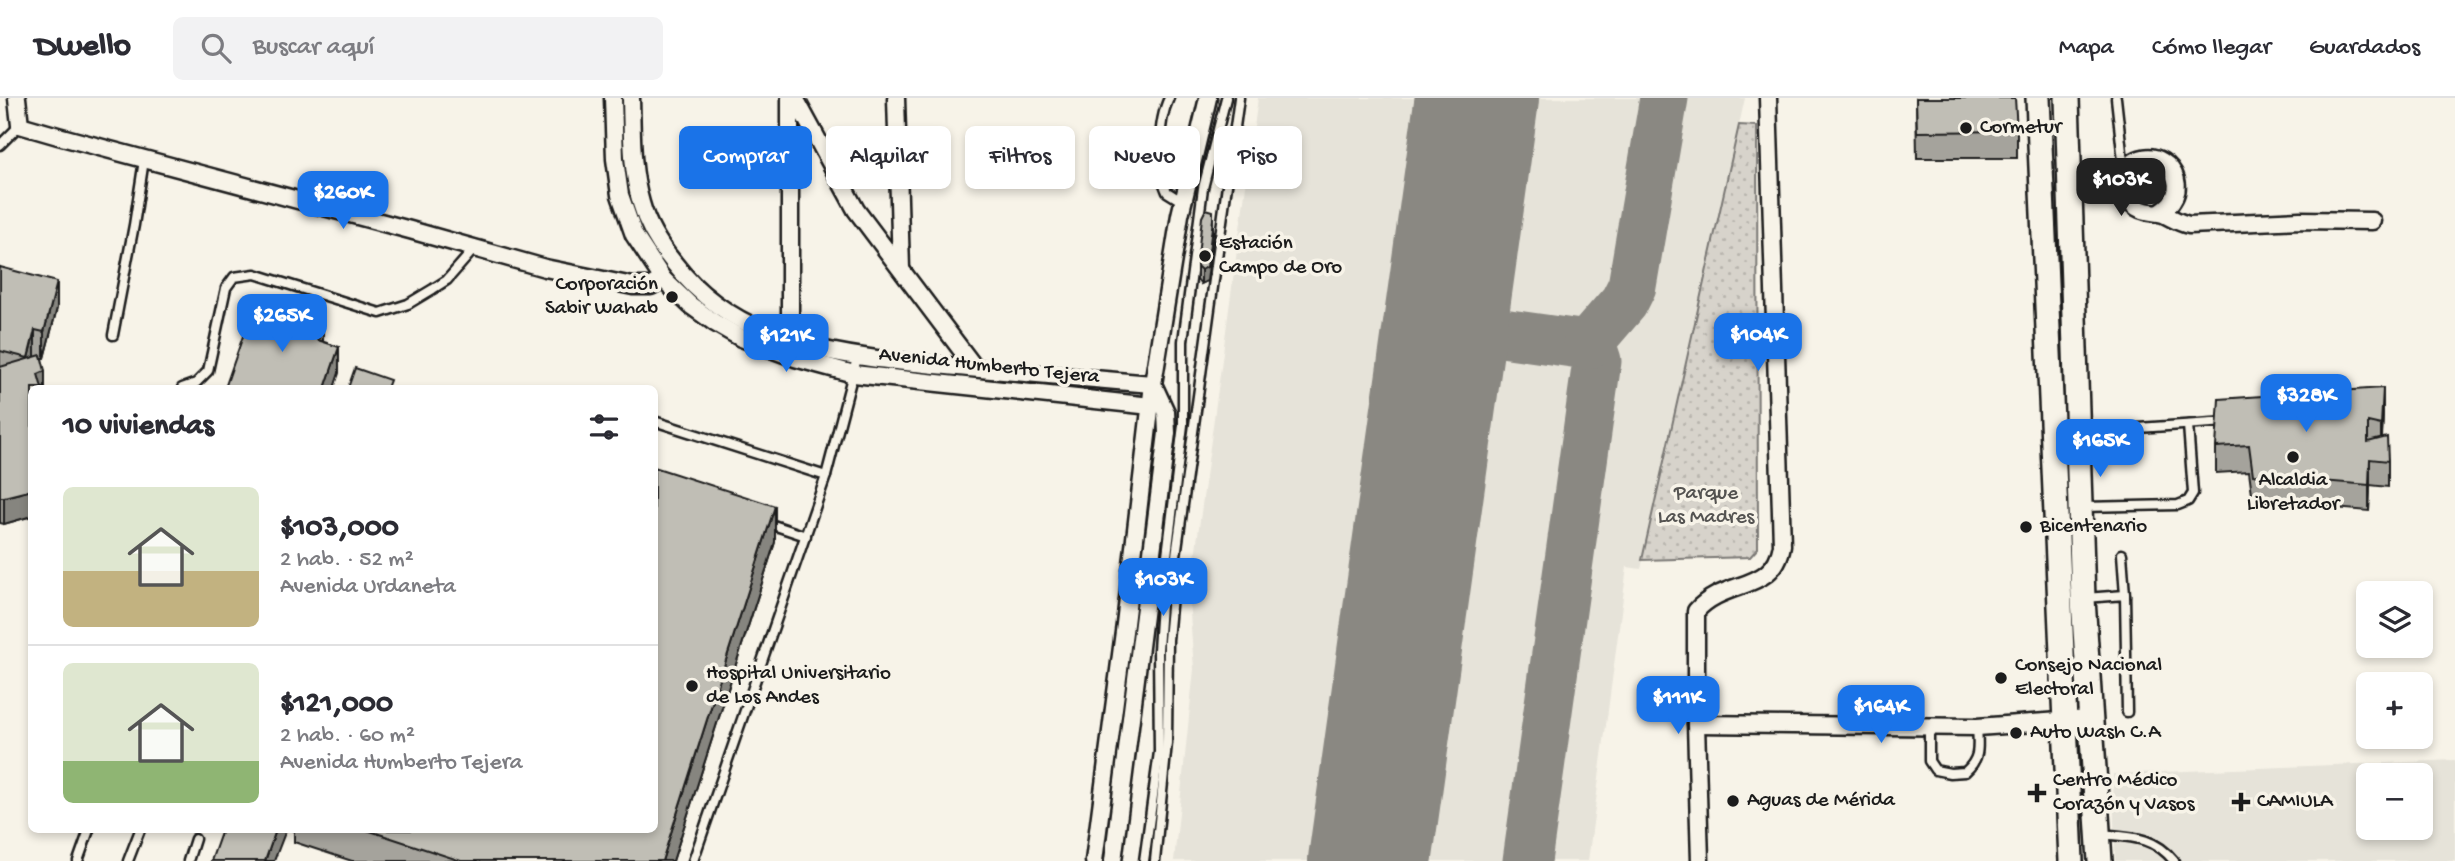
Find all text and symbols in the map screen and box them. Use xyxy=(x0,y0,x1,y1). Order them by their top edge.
search box xyxy=(173,17,663,80)
text: Dwello xyxy=(35,29,131,67)
icon: search xyxy=(197,29,235,67)
text: Buscar aquí xyxy=(253,33,374,64)
text: Mapa xyxy=(2059,34,2114,63)
text: Cómo llegar xyxy=(2152,34,2271,63)
text: Guardados xyxy=(2309,34,2420,63)
place label: Cormetur xyxy=(1980,116,2063,141)
marker: Cormetur xyxy=(1958,120,1974,136)
chip: Comprar xyxy=(679,126,812,189)
chip: Alquilar xyxy=(826,126,951,189)
chip: Filtros xyxy=(965,126,1075,189)
chip: Nuevo xyxy=(1089,126,1200,189)
chip: Piso xyxy=(1214,126,1302,189)
pin: $103K xyxy=(2072,158,2170,218)
text: $103K xyxy=(2092,167,2150,194)
pin: $260K xyxy=(294,172,392,231)
text: $260K xyxy=(314,180,373,207)
place label: Estación Campo de Oro xyxy=(1219,232,1342,281)
marker: Estación Campo de Oro xyxy=(1197,248,1213,264)
place label: Corporación Sabir Wahab xyxy=(545,273,658,322)
marker: Corporación Sabir Wahab xyxy=(664,289,680,305)
pin: $265K xyxy=(233,294,331,354)
text: $265K xyxy=(253,303,311,330)
pin: $121K xyxy=(737,314,835,374)
pin: $104K xyxy=(1709,314,1807,373)
text: $104K xyxy=(1730,322,1786,349)
text: $121K xyxy=(760,323,812,350)
street label: Avenida Humberto Tejera xyxy=(878,343,1102,391)
pin: $328K xyxy=(2257,374,2355,434)
text: $328K xyxy=(2277,383,2335,410)
icon: filters xyxy=(585,408,623,446)
text: 10 viviendas xyxy=(63,410,214,445)
pin: $165K xyxy=(2051,420,2149,479)
text: $165K xyxy=(2072,428,2128,455)
marker: Alcaldia Libretador xyxy=(2285,449,2301,465)
place label: Alcaldia Libretador xyxy=(2247,469,2341,518)
park label: Parque Las Madres xyxy=(1658,482,1756,531)
text: $103,000 xyxy=(280,512,399,547)
icon: home xyxy=(119,515,203,599)
place label: Bicentenario xyxy=(2039,515,2147,540)
marker: Bicentenario xyxy=(2018,519,2034,535)
text: 2 hab. · 52 m² xyxy=(280,547,414,574)
pin: $103K xyxy=(1114,559,1212,618)
text: $103K xyxy=(1134,567,1192,594)
text: Avenida Urdaneta xyxy=(280,574,456,601)
map controls xyxy=(2356,581,2433,840)
button: layers xyxy=(2356,581,2433,658)
place label: Consejo Nacional Electoral xyxy=(2015,654,2162,703)
place label: Hospital Universitario de Los Andes xyxy=(706,662,891,711)
marker: Consejo Nacional Electoral xyxy=(1993,670,2009,686)
button: + xyxy=(2356,672,2433,749)
pin: $111K xyxy=(1629,676,1727,736)
marker: Hospital Universitario de Los Andes xyxy=(684,678,700,694)
text: $111K xyxy=(1653,685,1703,712)
pin: $164K xyxy=(1832,686,1930,745)
text: $121,000 xyxy=(280,688,393,723)
icon: home xyxy=(119,691,203,775)
text: $164K xyxy=(1854,694,1908,721)
place label: Auto Wash C.A xyxy=(2030,721,2162,746)
text: 2 hab. · 60 m² xyxy=(280,723,415,750)
marker: Auto Wash C.A xyxy=(2008,725,2024,741)
text: Avenida Humberto Tejera xyxy=(280,750,523,777)
button: − xyxy=(2356,763,2433,840)
place label: Centro Médico Corazón y Vasos xyxy=(2053,769,2196,818)
marker: Centro Médico Corazón y Vasos xyxy=(2027,783,2047,803)
place label: Aguas de Mérida xyxy=(1747,789,1896,814)
place label: CAMIULA xyxy=(2257,790,2334,815)
marker: CAMIULA xyxy=(2231,792,2251,812)
marker: Aguas de Mérida xyxy=(1725,793,1741,809)

